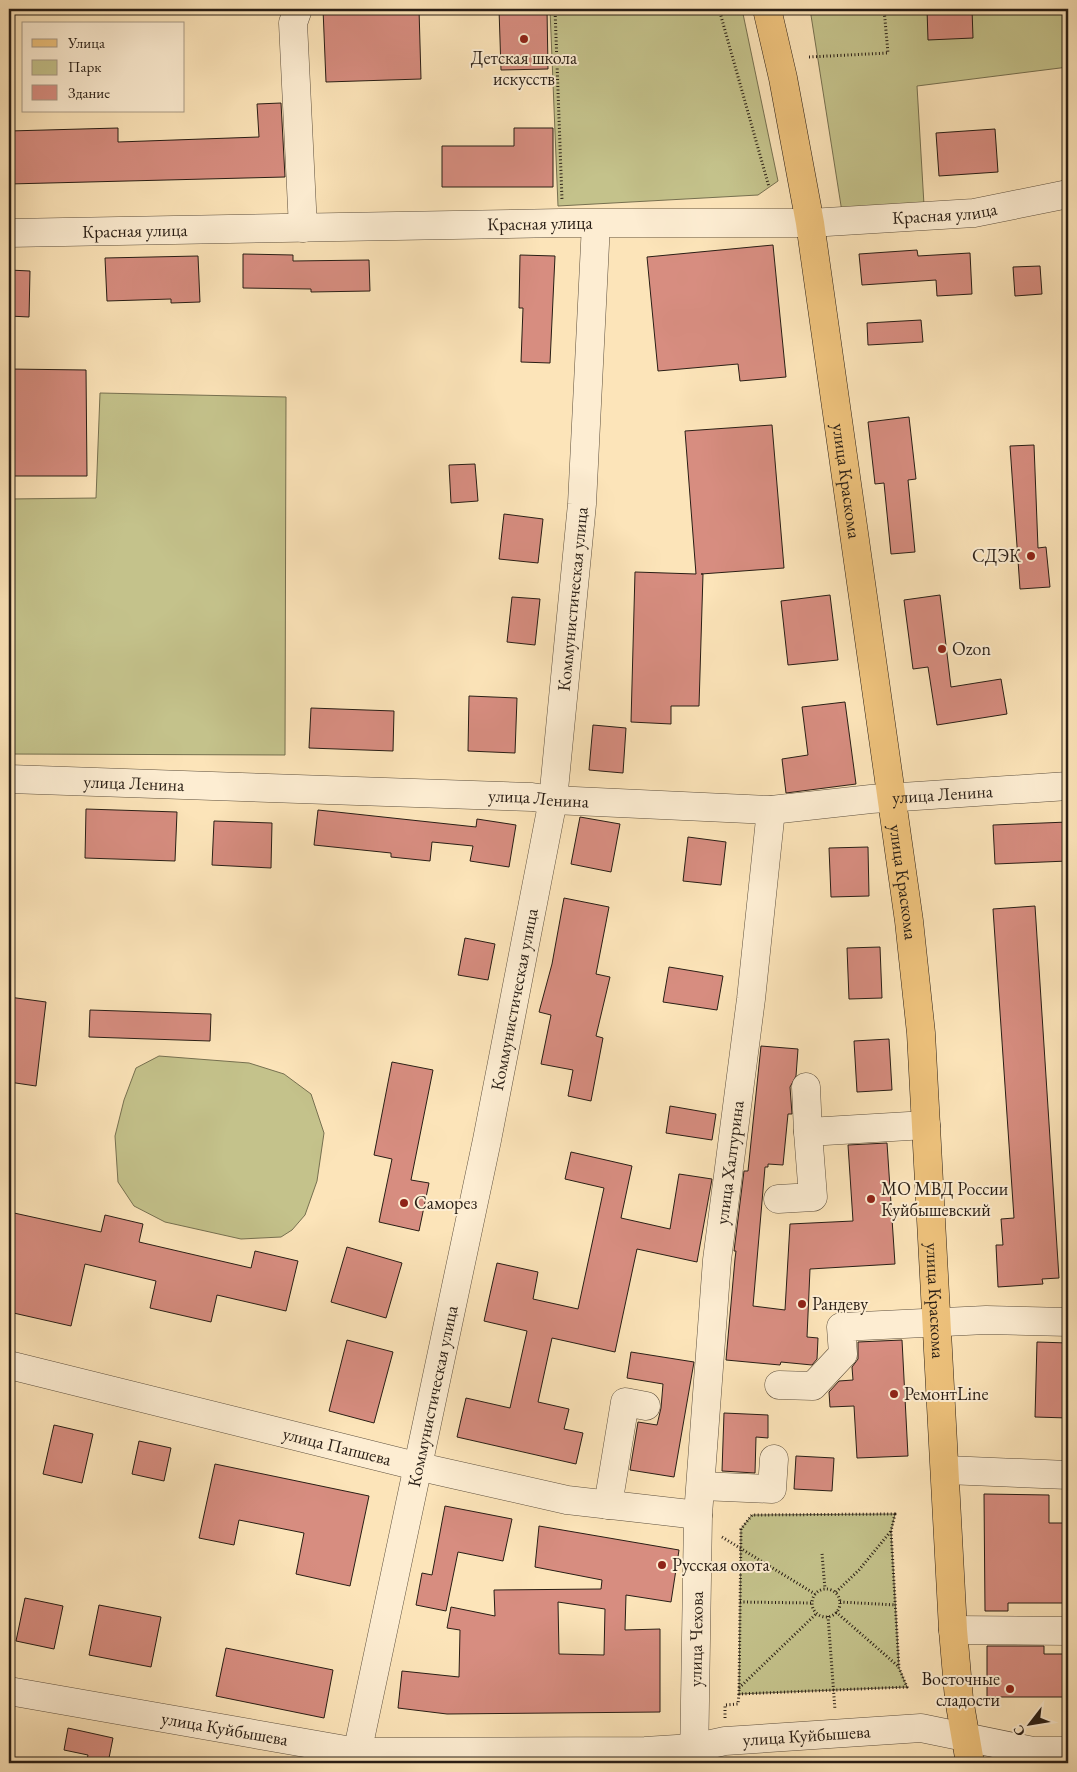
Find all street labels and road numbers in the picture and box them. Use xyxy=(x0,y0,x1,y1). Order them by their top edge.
street label: Красная улица xyxy=(891,196,1000,229)
street label: Красная улица xyxy=(487,211,593,235)
street label: Красная улица xyxy=(82,218,189,243)
street label: улица Краскома xyxy=(828,422,867,541)
street label: Коммунистическая улица xyxy=(552,505,593,692)
street label: улица Ленина xyxy=(83,770,186,796)
street label: улица Ленина xyxy=(891,779,994,809)
street label: улица Ленина xyxy=(488,783,590,813)
street label: улица Краскома xyxy=(884,823,923,942)
street label: Коммунистическая улица xyxy=(485,906,543,1092)
street label: улица Халтурина xyxy=(710,1098,749,1226)
street label: улица Краскома xyxy=(921,1242,950,1360)
street label: Коммунистическая улица xyxy=(402,1302,463,1489)
street label: улица Папшева xyxy=(280,1421,395,1471)
street label: улица Чехова xyxy=(683,1590,708,1687)
street label: улица Куйбышева xyxy=(160,1706,291,1751)
street label: улица Куйбышева xyxy=(742,1719,872,1751)

